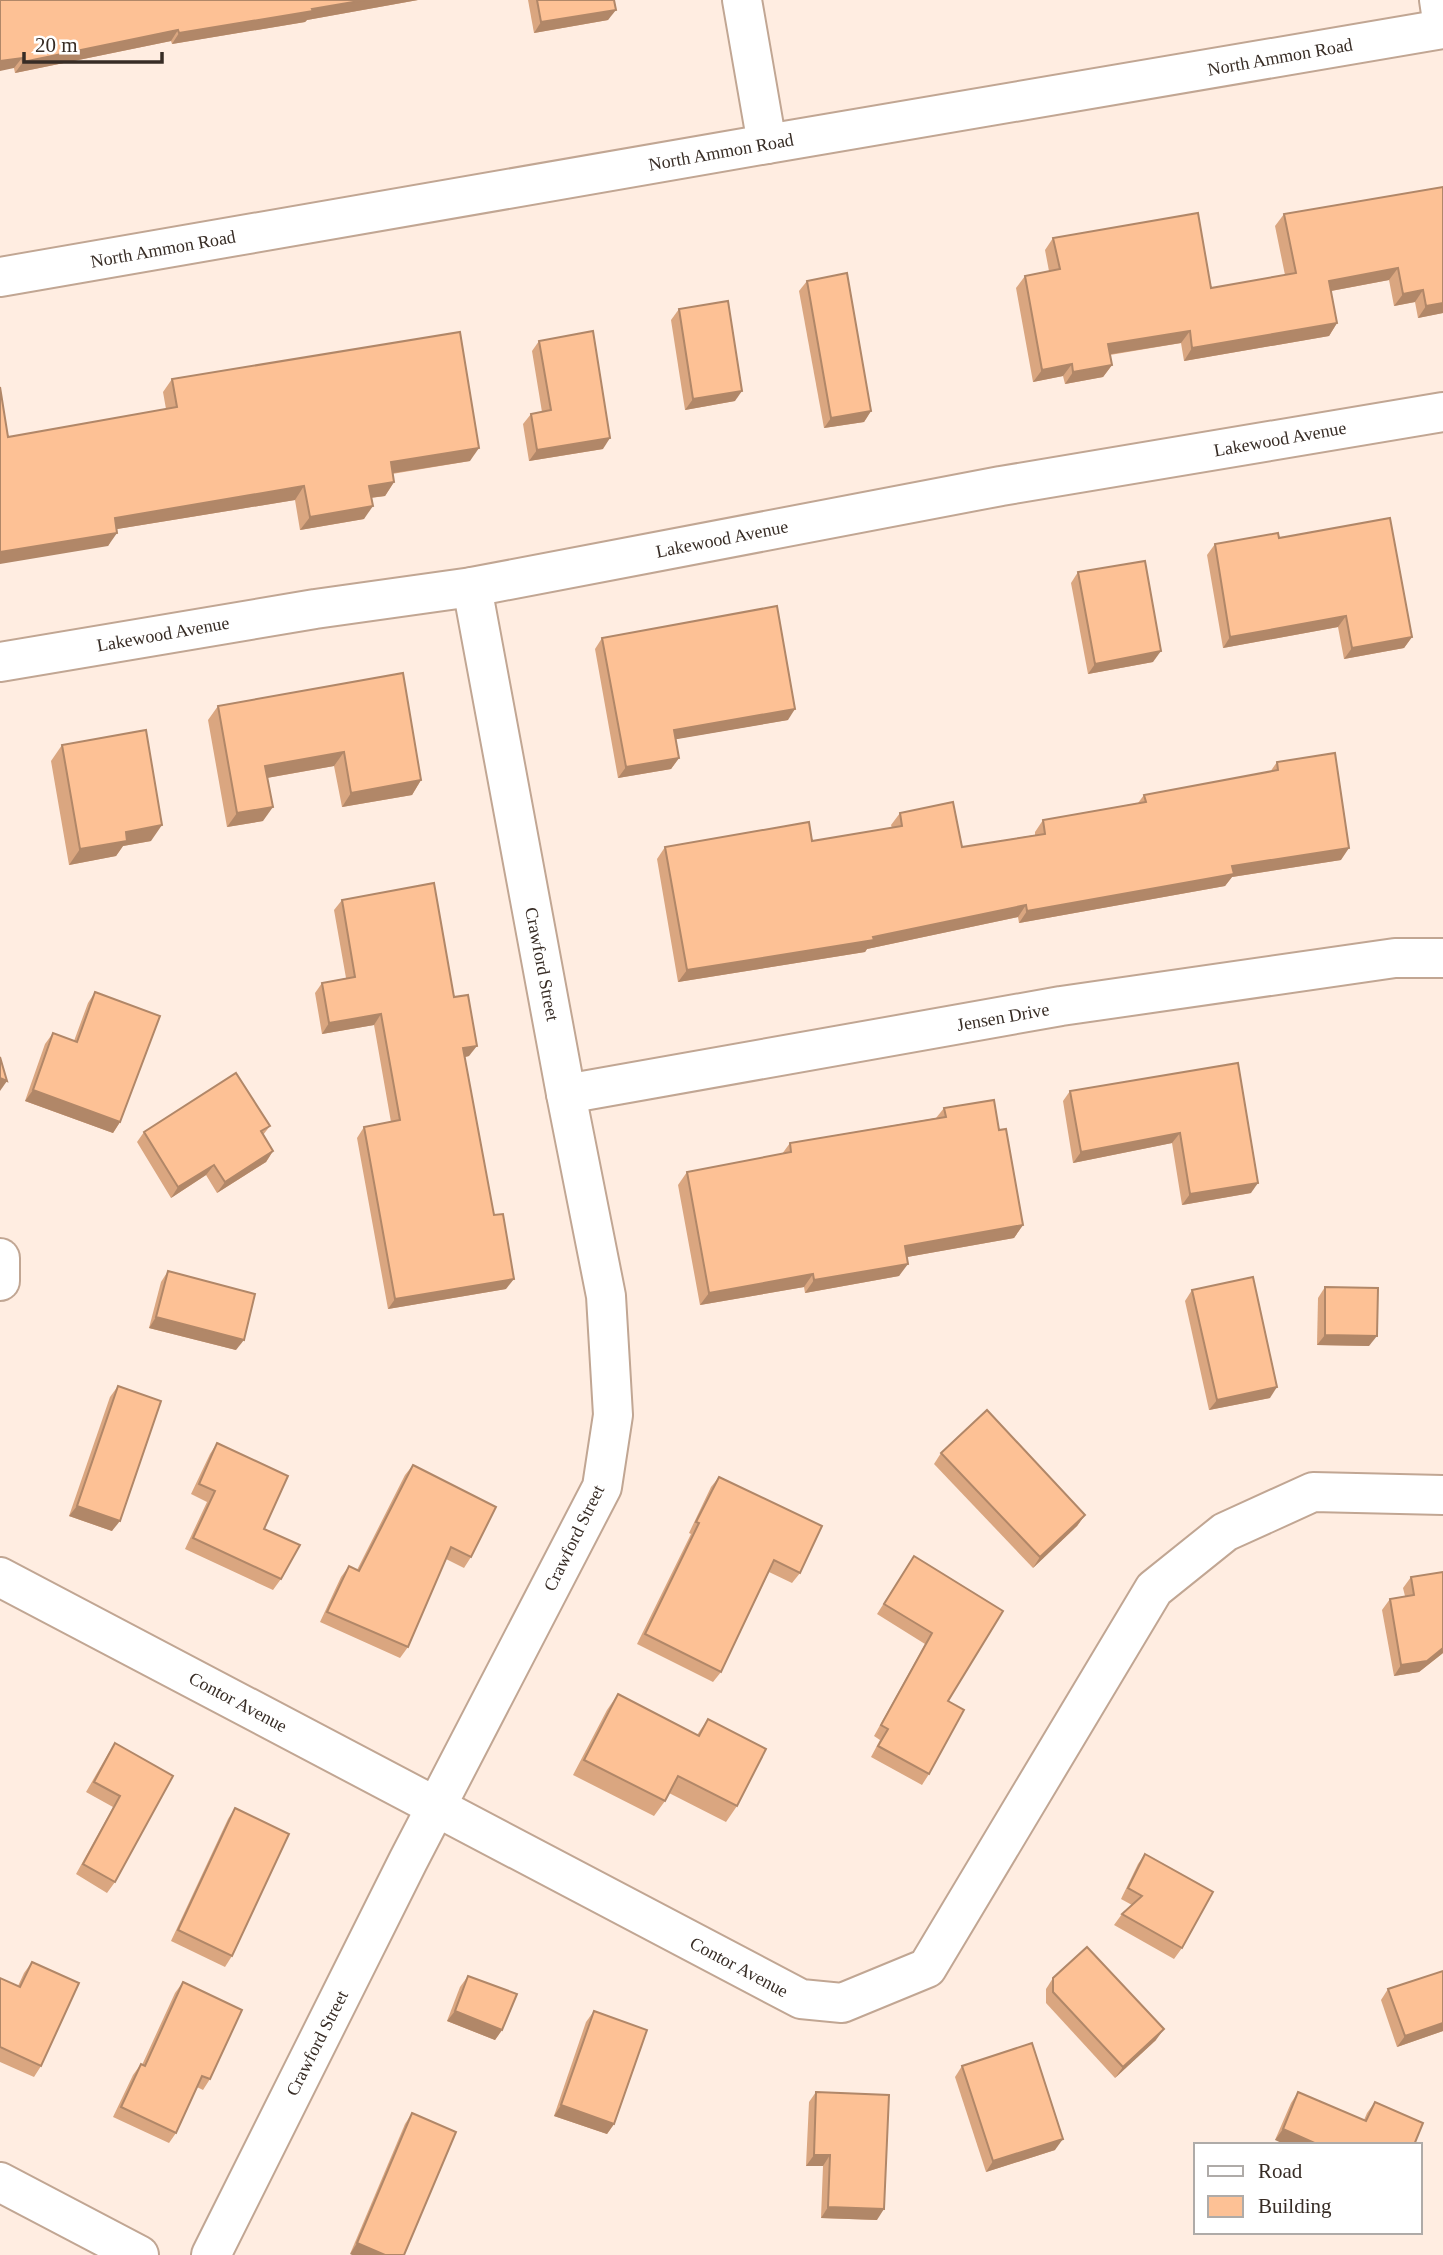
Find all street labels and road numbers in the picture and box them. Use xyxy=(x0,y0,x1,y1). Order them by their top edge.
street label: North Ammon Road xyxy=(1206,34,1354,80)
street label: North Ammon Road xyxy=(647,129,795,175)
street label: North Ammon Road xyxy=(89,226,237,272)
street label: Lakewood Avenue xyxy=(1212,418,1348,460)
street label: Lakewood Avenue xyxy=(654,516,790,562)
street label: Lakewood Avenue xyxy=(95,613,231,655)
street label: Crawford Street xyxy=(521,905,563,1023)
street label: Jensen Drive xyxy=(955,999,1051,1035)
street label: Crawford Street xyxy=(540,1482,608,1594)
street label: Contor Avenue xyxy=(186,1668,290,1736)
street label: Contor Avenue xyxy=(687,1933,791,2001)
street label: Crawford Street xyxy=(282,1987,352,2099)

